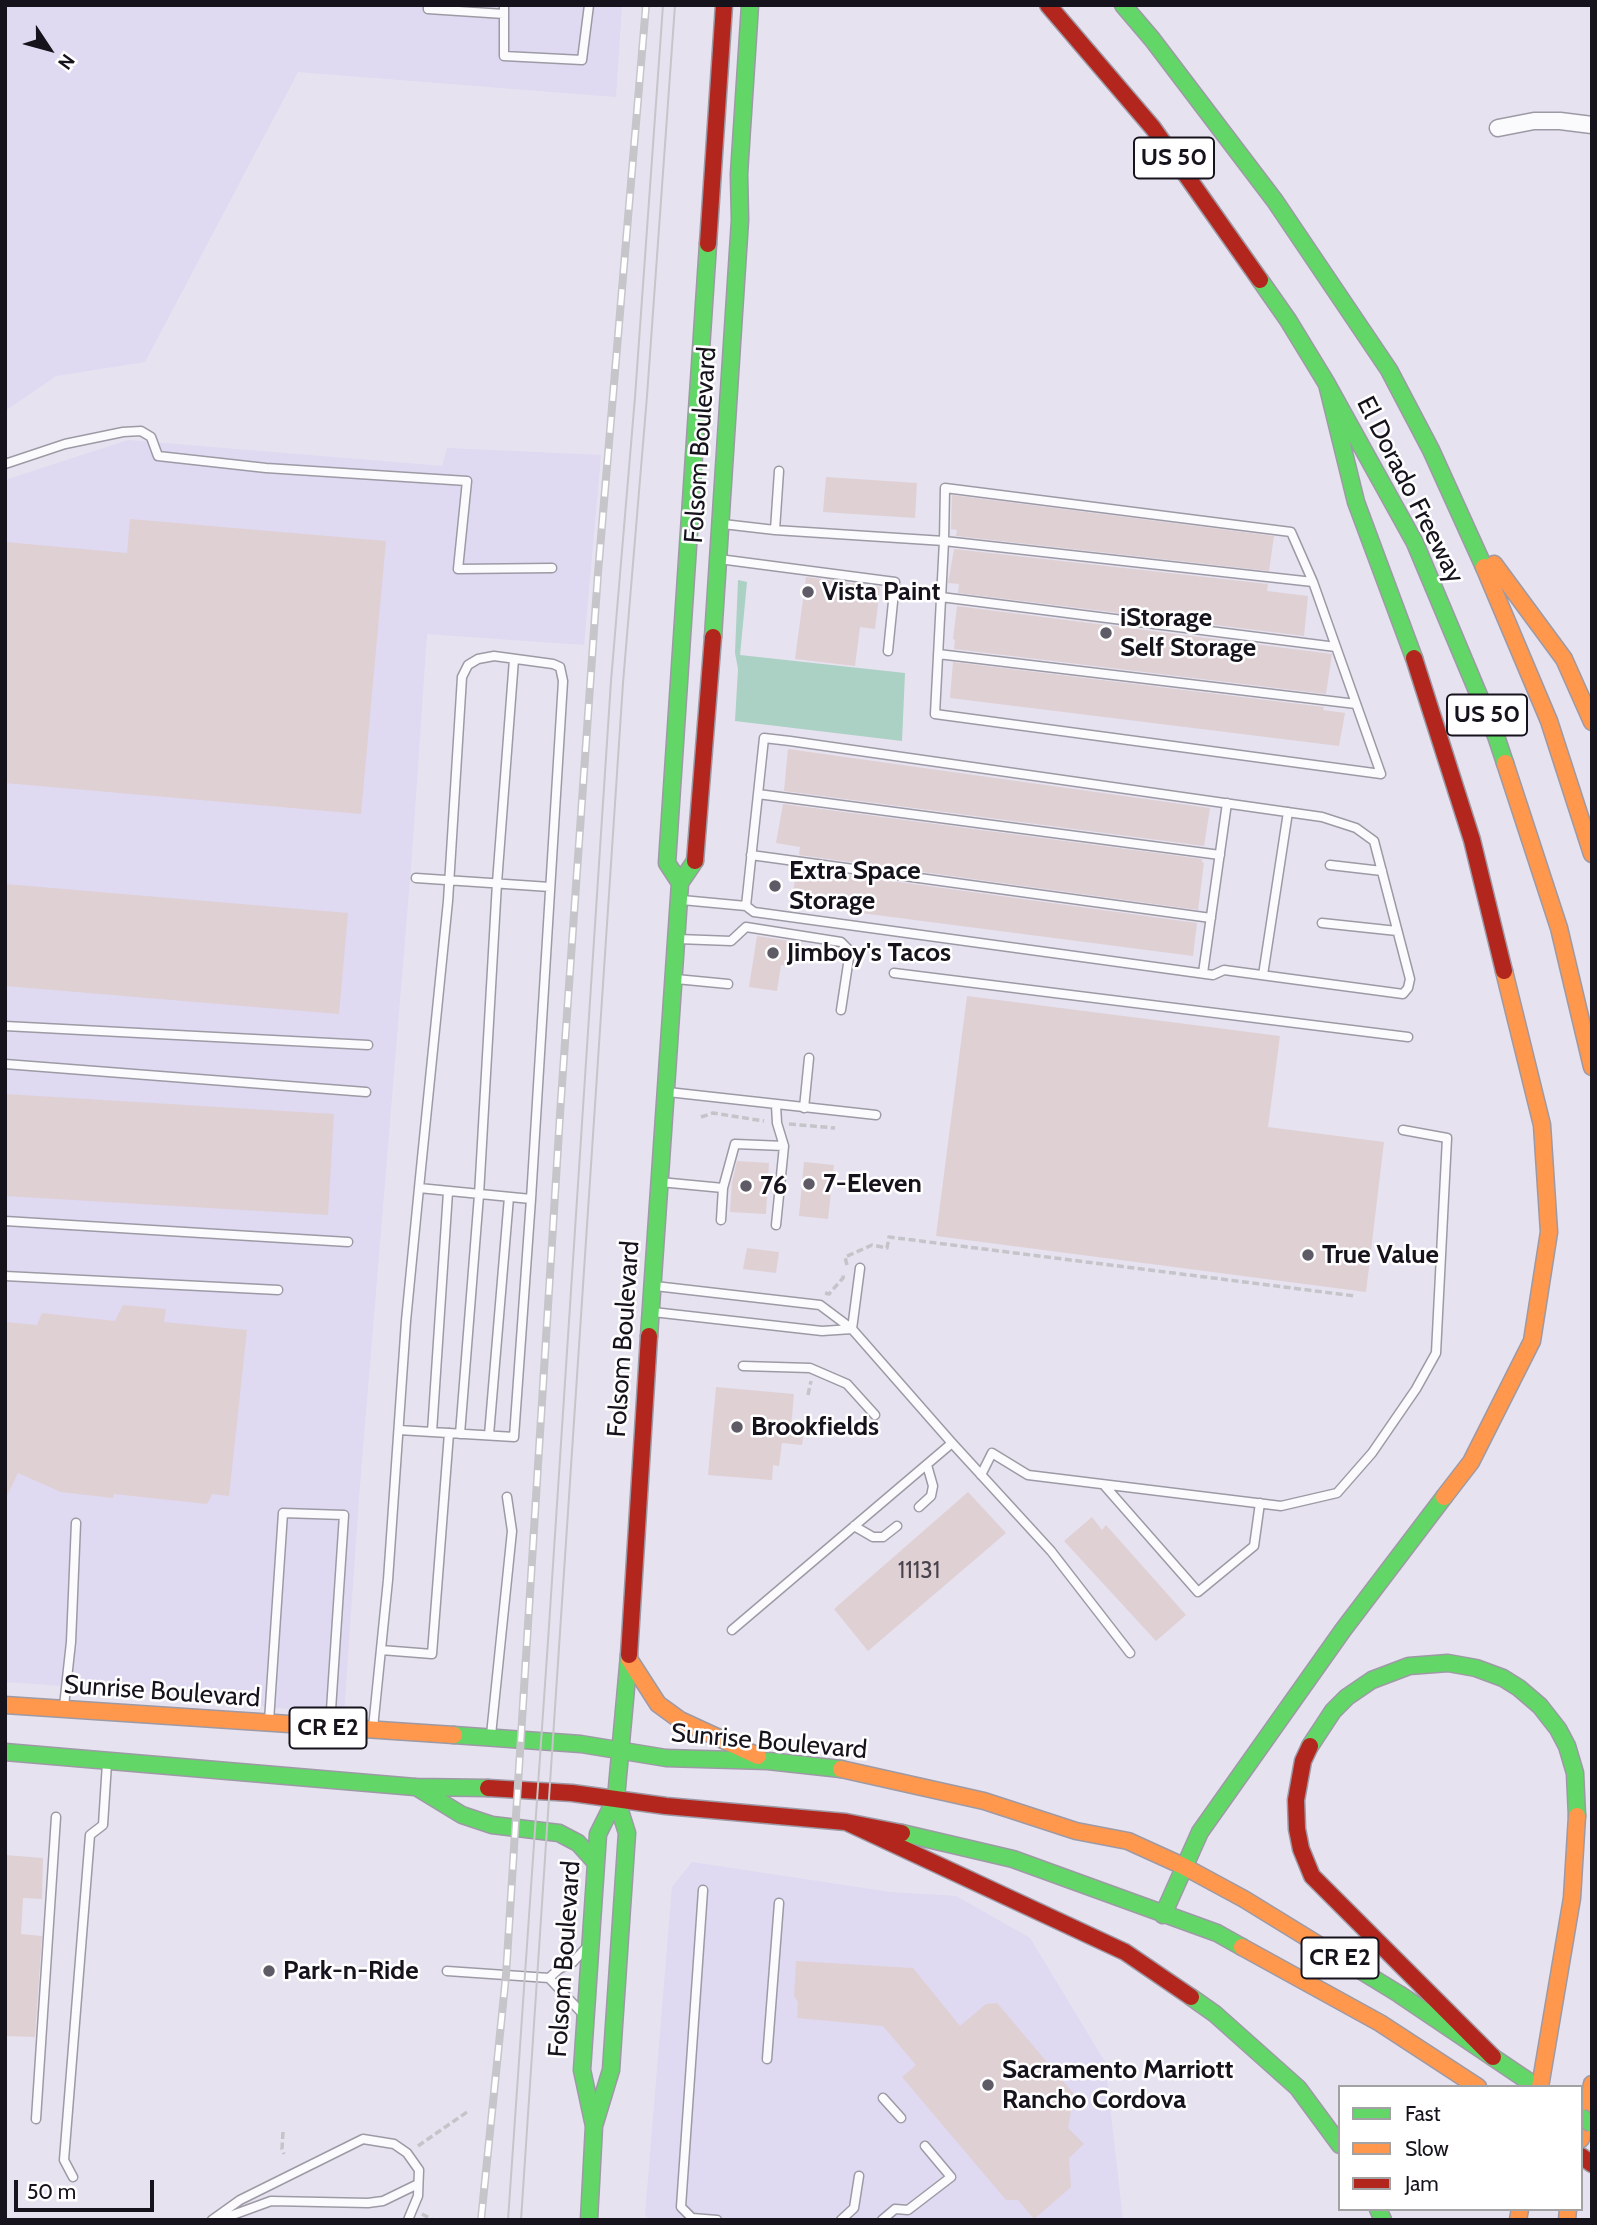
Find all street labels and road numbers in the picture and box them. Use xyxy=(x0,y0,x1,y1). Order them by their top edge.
road number: US 50 xyxy=(1134,138,1214,178)
street label: Folsom Boulevard xyxy=(679,346,723,544)
street label: El Dorado Freeway xyxy=(1349,391,1471,589)
road number: US 50 xyxy=(1447,694,1527,736)
street label: Folsom Boulevard xyxy=(602,1240,646,1438)
street label: Sunrise Boulevard xyxy=(63,1670,261,1714)
road number: CR E2 xyxy=(290,1708,366,1748)
street label: Sunrise Boulevard xyxy=(670,1718,868,1766)
street label: Folsom Boulevard xyxy=(543,1860,587,2058)
road number: CR E2 xyxy=(1302,1938,1378,1979)

